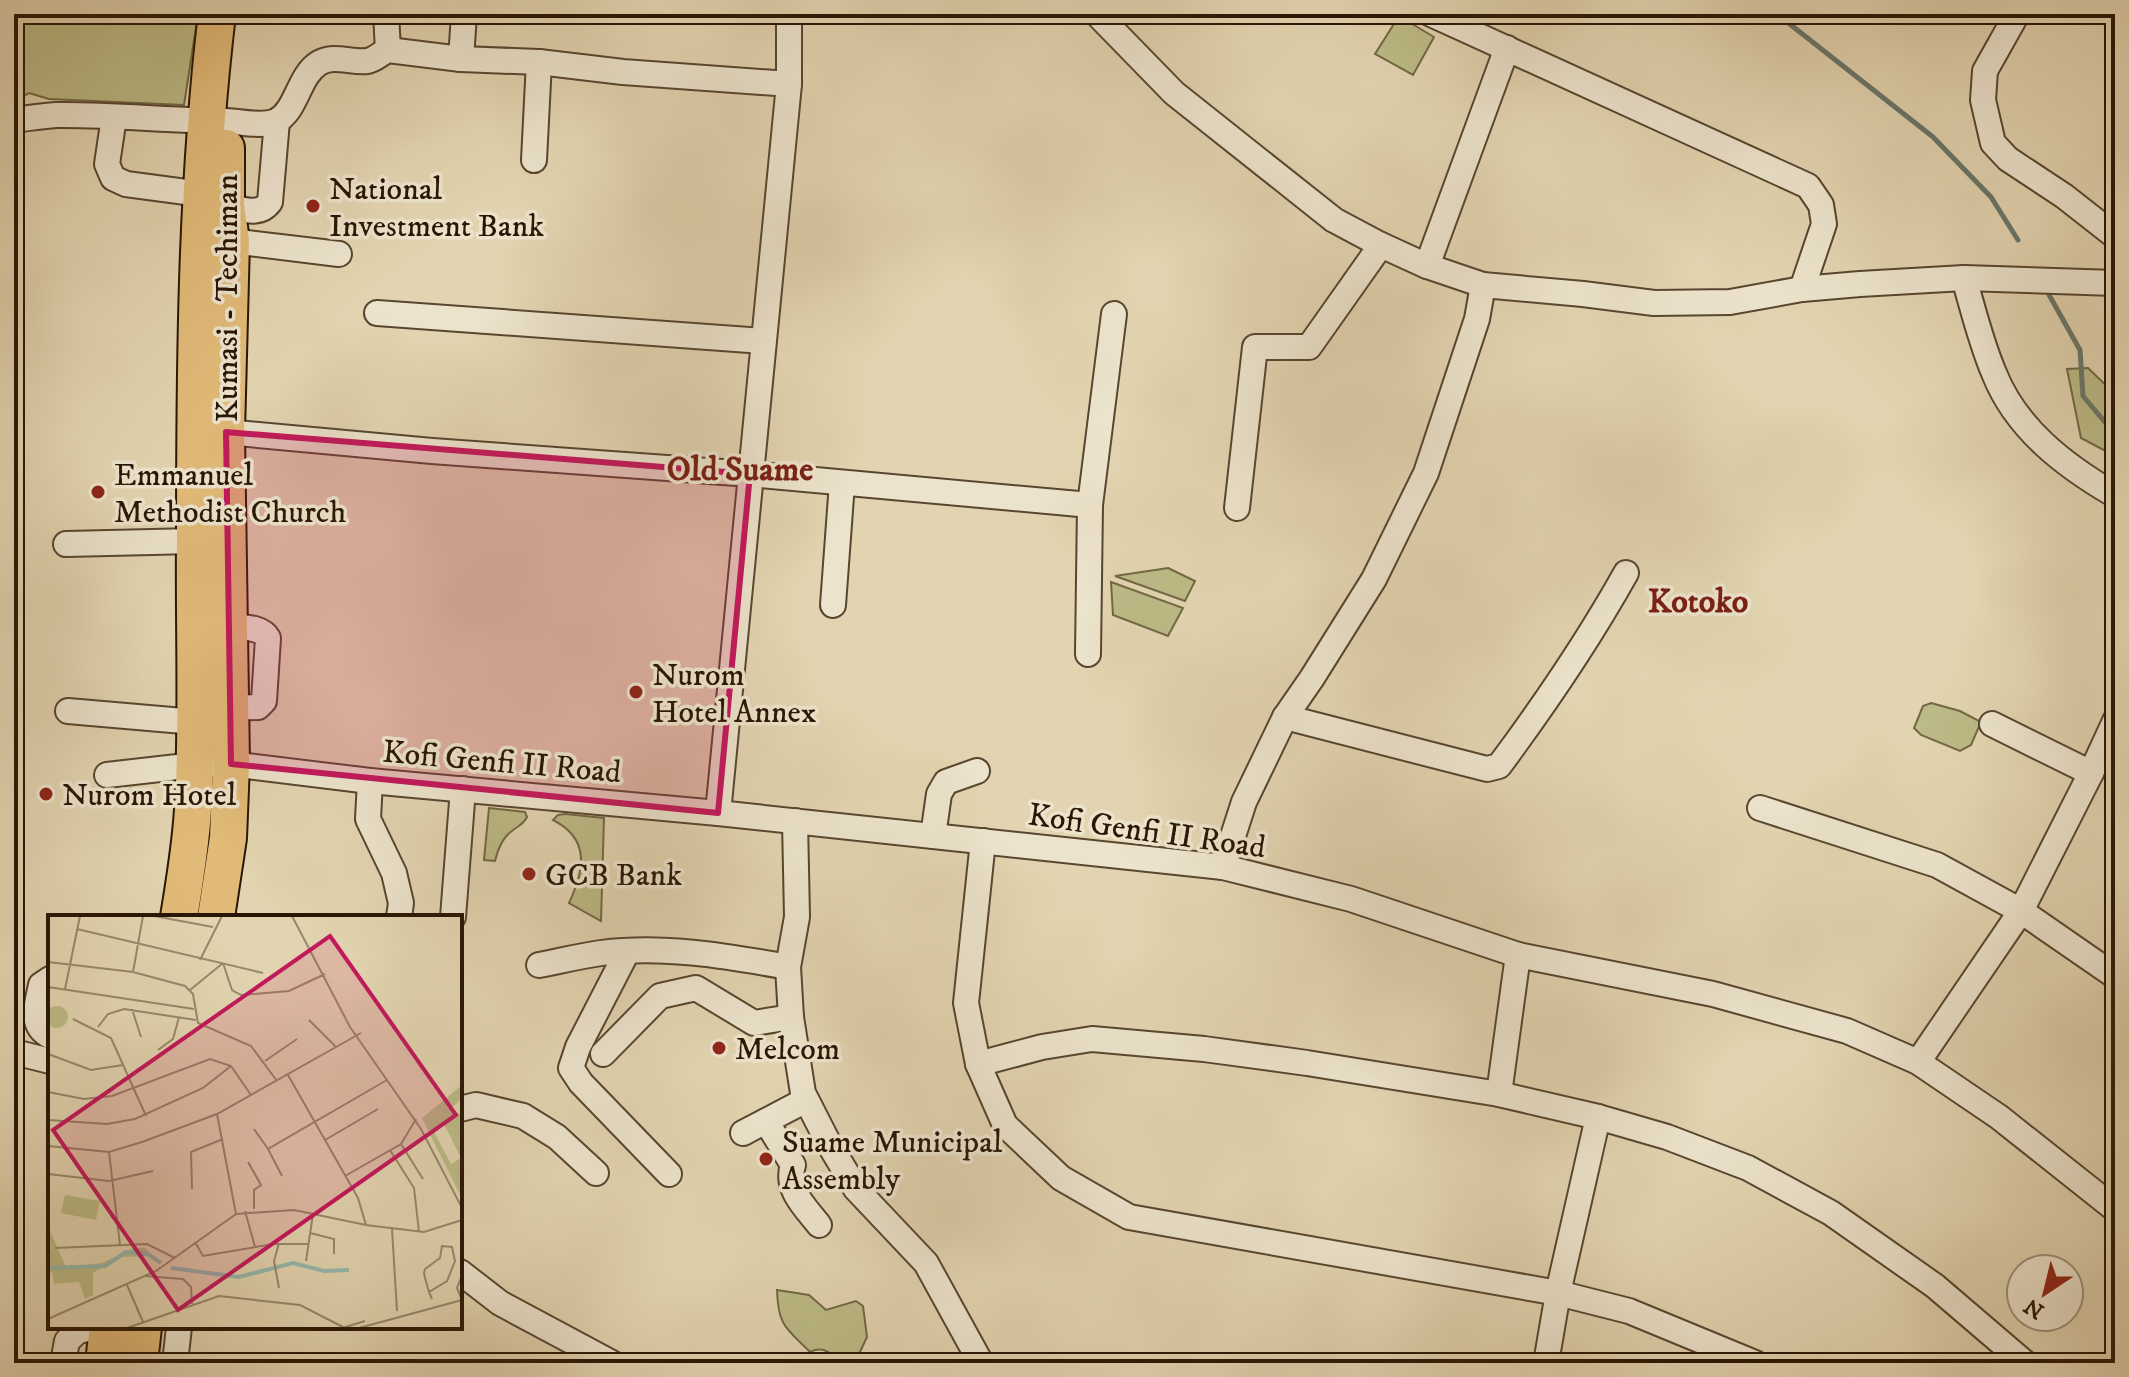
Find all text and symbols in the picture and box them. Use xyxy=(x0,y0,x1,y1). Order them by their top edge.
place label: National Investment Bank xyxy=(329,170,544,247)
street label: Kumasi - Techiman xyxy=(208,174,248,422)
marker: National Investment Bank xyxy=(304,197,322,215)
district label: Old Suame xyxy=(667,449,813,491)
place label: Emmanuel Methodist Church xyxy=(114,456,346,533)
marker: Emmanuel Methodist Church xyxy=(89,483,107,501)
district label: Kotoko xyxy=(1648,581,1748,623)
place label: Nurom Hotel Annex xyxy=(652,656,817,733)
marker: Nurom Hotel Annex xyxy=(627,683,645,701)
street label: Kofi Genfi II Road xyxy=(381,733,623,793)
place label: Nurom Hotel xyxy=(62,776,237,816)
marker: Nurom Hotel xyxy=(37,785,55,803)
street label: Kofi Genfi II Road xyxy=(1025,796,1268,868)
place label: GCB Bank xyxy=(545,856,682,896)
marker: GCB Bank xyxy=(520,865,538,883)
inset map xyxy=(48,915,462,1329)
place label: Melcom xyxy=(735,1030,840,1070)
marker: Melcom xyxy=(710,1039,728,1057)
place label: Suame Municipal Assembly xyxy=(782,1123,1003,1200)
marker: Suame Municipal Assembly xyxy=(757,1150,775,1168)
north arrow xyxy=(2005,1253,2085,1333)
text: N xyxy=(2019,1292,2050,1324)

